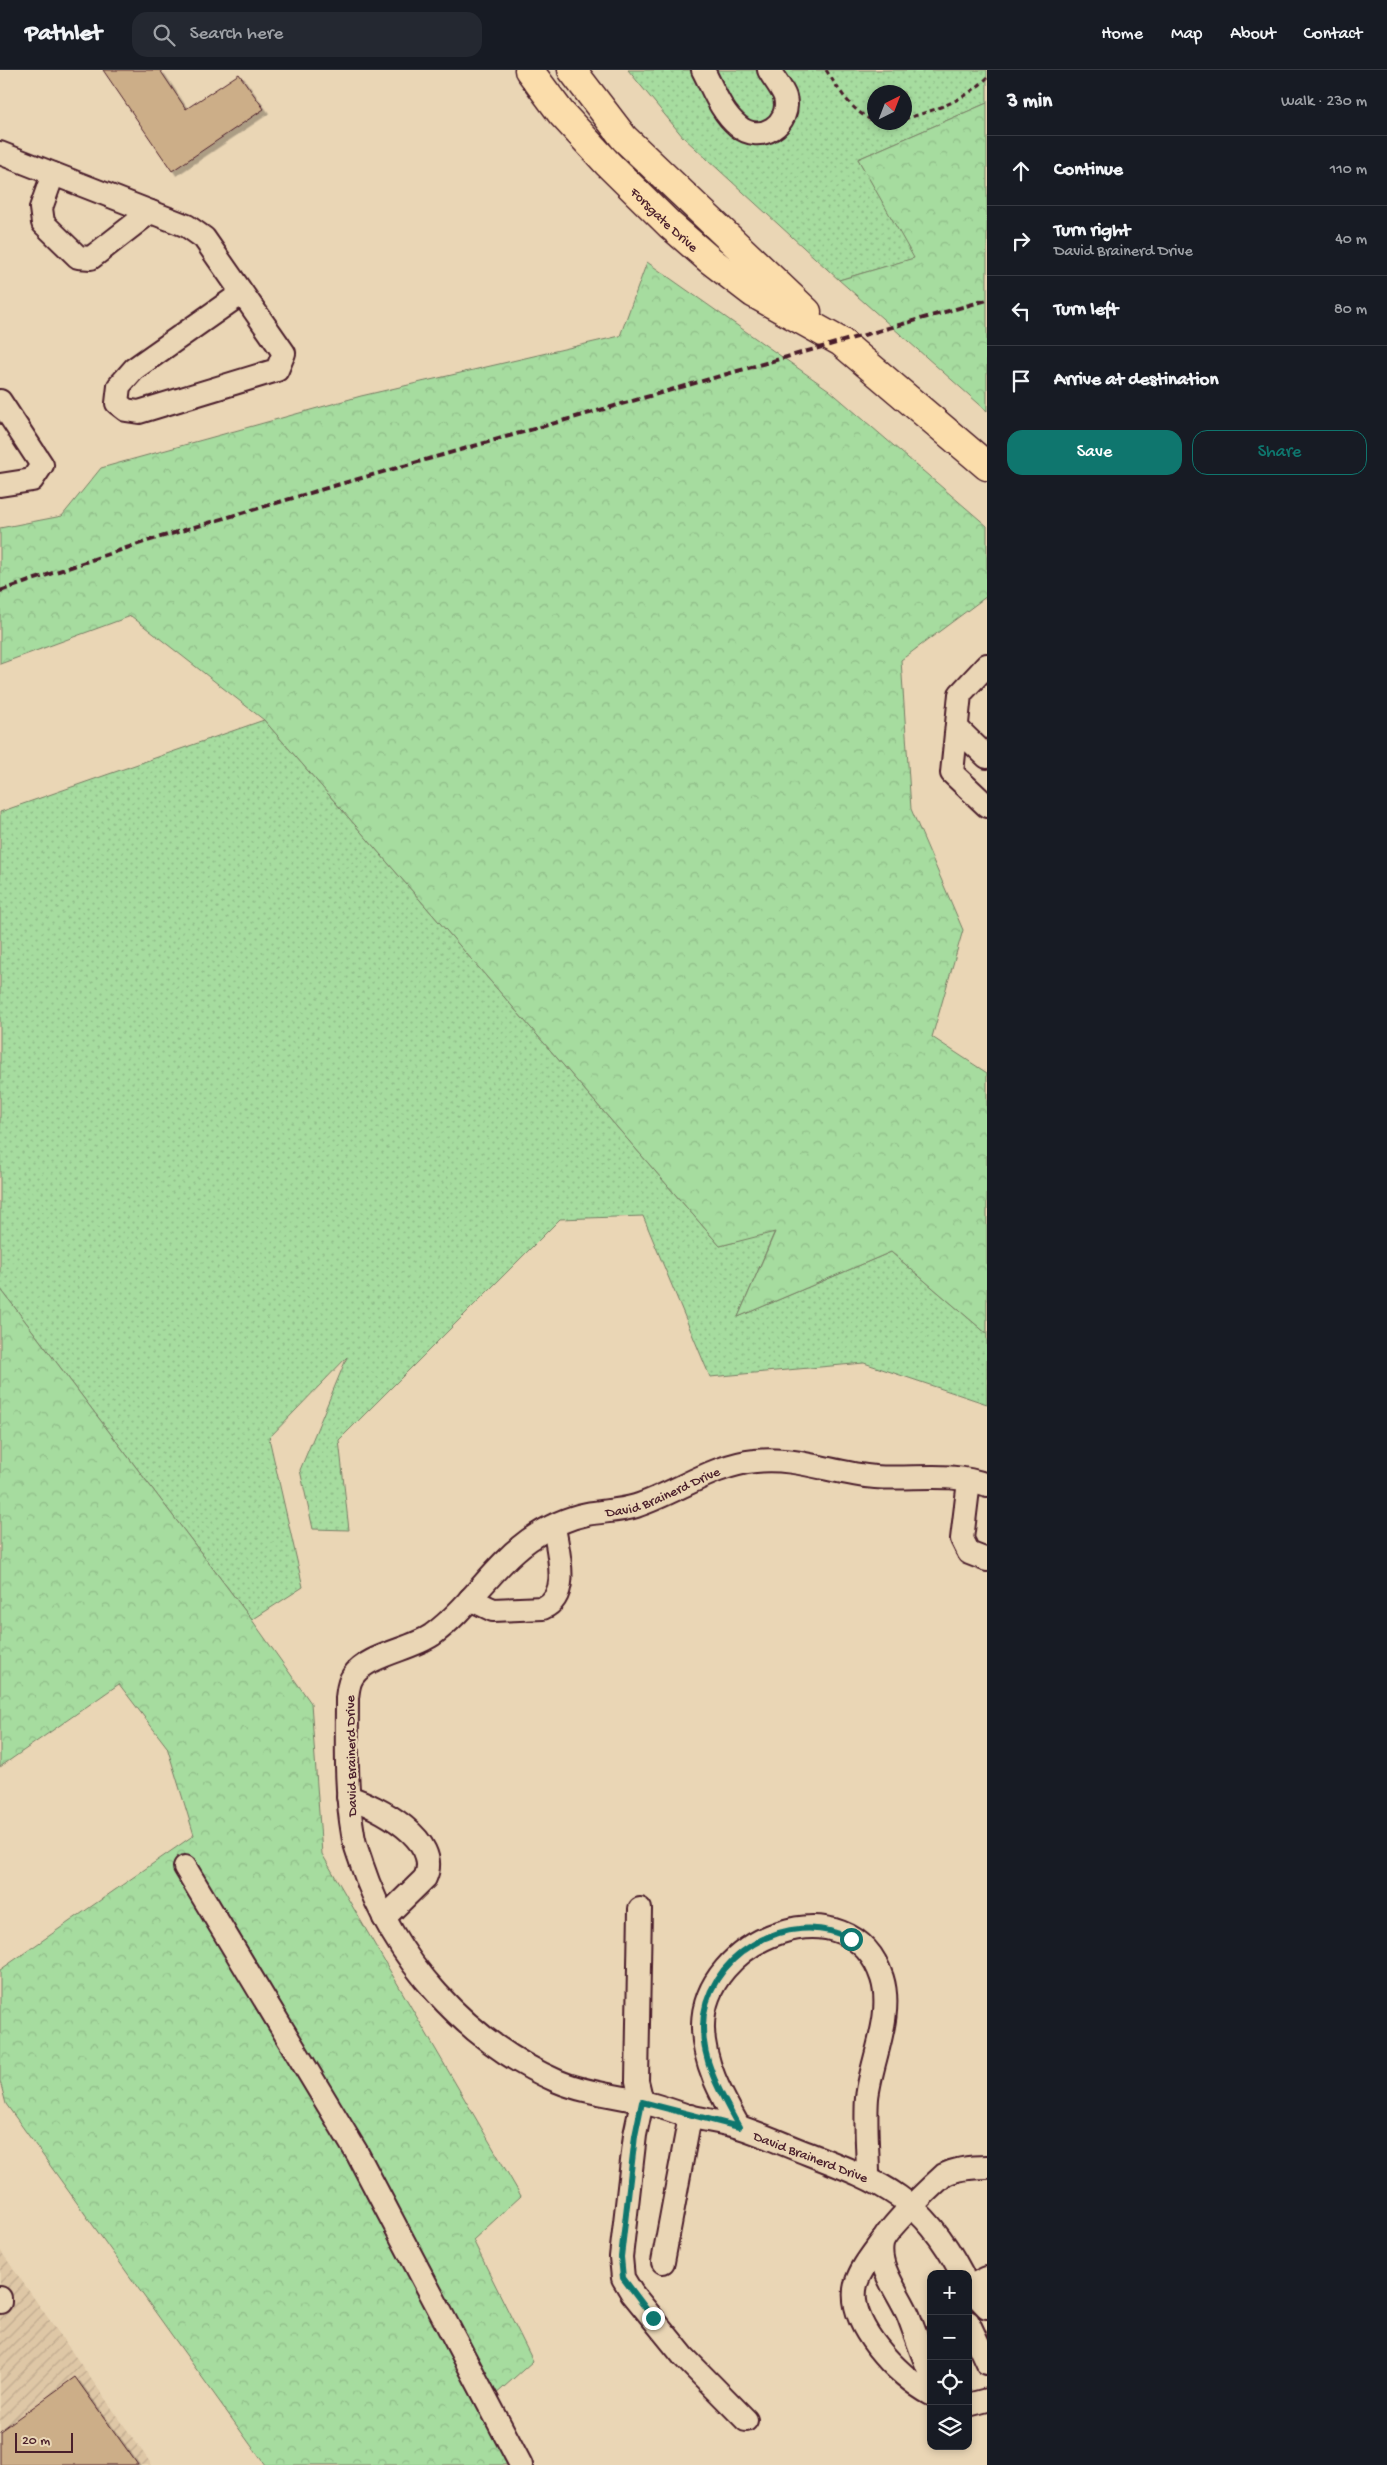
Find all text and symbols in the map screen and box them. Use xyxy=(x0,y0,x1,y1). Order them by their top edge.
search box xyxy=(132,12,482,57)
text: Pathlet xyxy=(25,20,102,49)
icon: search xyxy=(150,21,178,49)
text: Search here xyxy=(190,23,283,46)
text: Home xyxy=(1101,24,1143,45)
text: Map xyxy=(1171,24,1202,45)
text: About xyxy=(1230,24,1276,45)
text: Contact xyxy=(1304,24,1362,45)
north arrow xyxy=(867,85,912,130)
text: 3 min xyxy=(1007,90,1052,115)
text: Walk · 230 m xyxy=(1281,93,1367,112)
icon: ahead xyxy=(1007,157,1035,185)
text: Continue xyxy=(1054,159,1123,182)
text: 110 m xyxy=(1330,161,1367,180)
street label: Forsgate Drive xyxy=(625,184,701,257)
text: Turn right xyxy=(1054,220,1130,243)
icon: right xyxy=(1007,227,1035,255)
text: 40 m xyxy=(1335,231,1367,250)
text: David Brainerd Drive xyxy=(1054,243,1193,262)
icon: left xyxy=(1007,297,1035,325)
text: Turn left xyxy=(1054,299,1118,322)
text: 80 m xyxy=(1334,301,1367,320)
icon: arrive xyxy=(1007,367,1035,395)
text: Arrive at destination xyxy=(1054,369,1218,392)
button: Save xyxy=(1007,430,1182,475)
button: Share xyxy=(1192,430,1367,475)
street label: David Brainerd Drive xyxy=(604,1464,724,1523)
street label: David Brainerd Drive xyxy=(343,1694,362,1818)
route start xyxy=(840,1928,863,1951)
street label: David Brainerd Drive xyxy=(749,2128,871,2188)
map controls xyxy=(927,2270,972,2450)
button: + xyxy=(927,2270,972,2315)
route end xyxy=(642,2307,665,2330)
button: − xyxy=(927,2315,972,2360)
button: locate xyxy=(927,2360,972,2405)
button: layers xyxy=(927,2405,972,2450)
scale bar xyxy=(15,2430,72,2453)
text: 20 m xyxy=(22,2433,50,2450)

